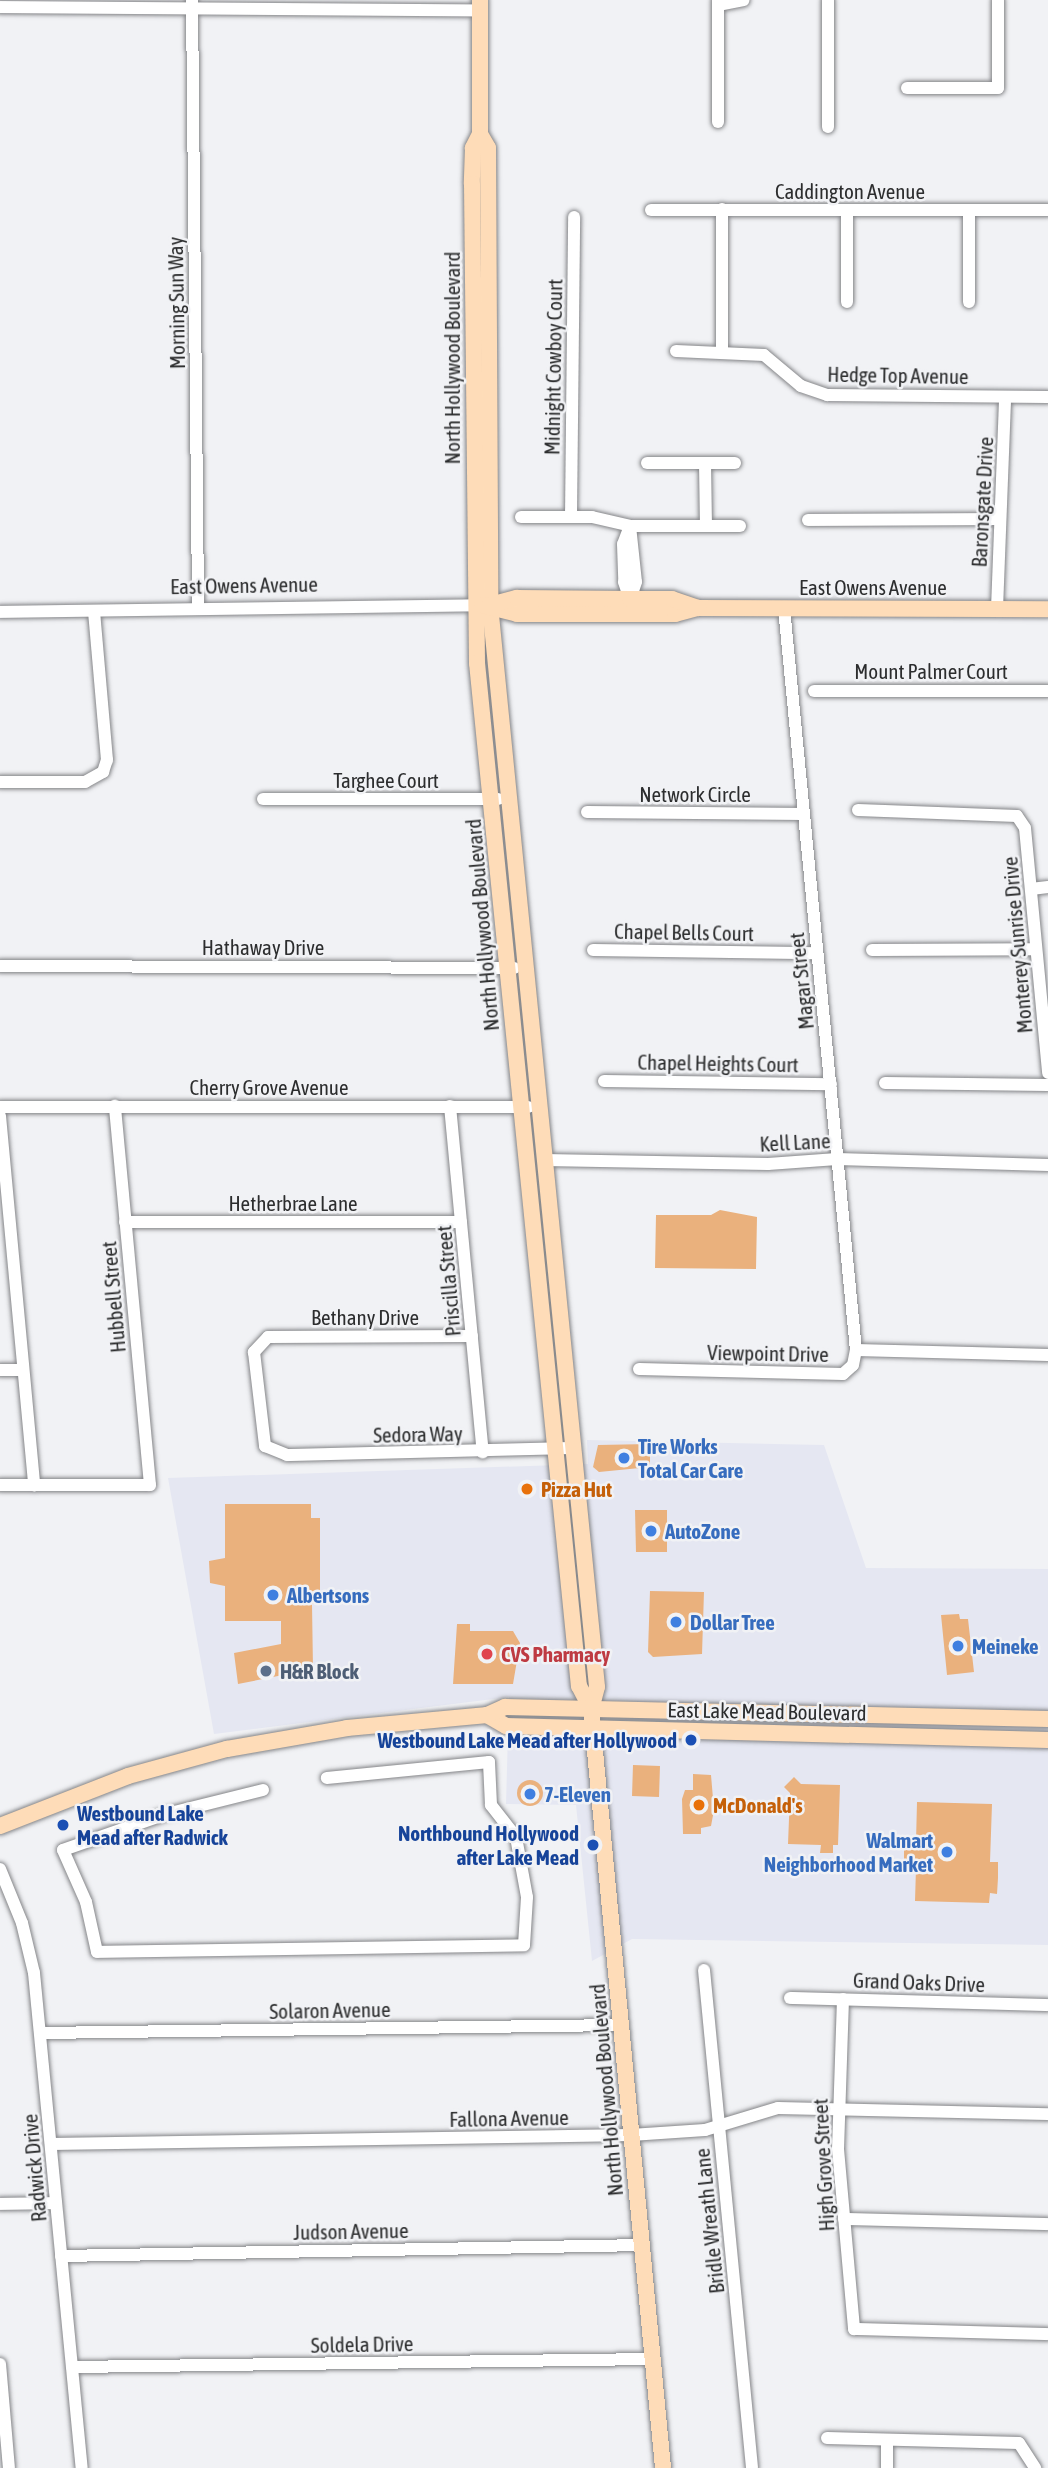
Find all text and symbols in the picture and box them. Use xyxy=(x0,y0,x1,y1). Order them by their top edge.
street label: Caddington Avenue xyxy=(775,178,925,204)
street label: Morning Sun Way xyxy=(162,237,190,369)
street label: North Hollywood Boulevard xyxy=(439,252,465,464)
street label: Midnight Cowboy Court xyxy=(539,279,567,455)
street label: Hedge Top Avenue xyxy=(827,361,969,389)
street label: Baronsgate Drive xyxy=(966,436,998,568)
street label: East Owens Avenue xyxy=(170,571,318,599)
street label: East Owens Avenue xyxy=(799,574,947,600)
street label: Mount Palmer Court xyxy=(854,658,1008,684)
street label: Targhee Court xyxy=(333,767,439,793)
street label: Network Circle xyxy=(639,781,751,807)
street label: North Hollywood Boulevard xyxy=(460,818,504,1032)
street label: Monterey Sunrise Drive xyxy=(997,856,1037,1034)
street label: Chapel Bells Court xyxy=(614,918,754,946)
street label: Magar Street xyxy=(783,931,819,1031)
street label: Hathaway Drive xyxy=(202,934,324,960)
street label: Chapel Heights Court xyxy=(637,1049,799,1077)
street label: Cherry Grove Avenue xyxy=(189,1074,349,1100)
street label: Kell Lane xyxy=(759,1128,831,1156)
street label: Hetherbrae Lane xyxy=(228,1190,358,1216)
street label: Priscilla Street xyxy=(431,1225,465,1337)
street label: Hubbell Street xyxy=(96,1240,130,1354)
street label: Bethany Drive xyxy=(311,1304,419,1330)
street label: Viewpoint Drive xyxy=(707,1339,829,1367)
street label: Sedora Way xyxy=(373,1421,463,1447)
place label: Tire Works Total Car Care xyxy=(638,1433,743,1483)
marker: Tire Works Total Car Care xyxy=(616,1450,632,1466)
place label: Pizza Hut xyxy=(541,1476,612,1502)
marker: Pizza Hut xyxy=(519,1481,535,1497)
place label: AutoZone xyxy=(665,1518,740,1544)
marker: AutoZone xyxy=(643,1523,659,1539)
place label: Albertsons xyxy=(287,1582,369,1608)
marker: Albertsons xyxy=(265,1587,281,1603)
place label: Dollar Tree xyxy=(690,1609,775,1635)
marker: Dollar Tree xyxy=(668,1614,684,1630)
place label: Meineke xyxy=(972,1633,1039,1659)
marker: Meineke xyxy=(950,1638,966,1654)
place label: CVS Pharmacy xyxy=(501,1641,610,1667)
marker: CVS Pharmacy xyxy=(479,1646,495,1662)
place label: H&R Block xyxy=(280,1658,359,1684)
marker: H&R Block xyxy=(258,1663,274,1679)
street label: East Lake Mead Boulevard xyxy=(667,1697,867,1725)
place label: Westbound Lake Mead after Hollywood xyxy=(377,1727,677,1753)
marker: Westbound Lake Mead after Hollywood xyxy=(683,1732,699,1748)
place label: 7-Eleven xyxy=(544,1781,611,1807)
marker: 7-Eleven xyxy=(522,1786,538,1802)
place label: McDonald's xyxy=(713,1792,803,1818)
marker: McDonald's xyxy=(691,1797,707,1813)
place label: Westbound Lake Mead after Radwick xyxy=(77,1800,228,1850)
marker: Westbound Lake Mead after Radwick xyxy=(55,1817,71,1833)
place label: Northbound Hollywood after Lake Mead xyxy=(398,1820,579,1870)
place label: Walmart Neighborhood Market xyxy=(764,1827,933,1877)
marker: Northbound Hollywood after Lake Mead xyxy=(585,1837,601,1853)
marker: Walmart Neighborhood Market xyxy=(939,1844,955,1860)
street label: Grand Oaks Drive xyxy=(853,1967,985,1997)
street label: North Hollywood Boulevard xyxy=(584,1983,628,2197)
street label: Solaron Avenue xyxy=(269,1996,391,2024)
street label: High Grove Street xyxy=(807,2098,839,2232)
street label: Fallona Avenue xyxy=(449,2104,569,2132)
street label: Radwick Drive xyxy=(17,2113,51,2223)
street label: Bridle Wreath Lane xyxy=(689,2147,729,2295)
street label: Judson Avenue xyxy=(293,2217,409,2245)
street label: Soldela Drive xyxy=(311,2331,413,2357)

